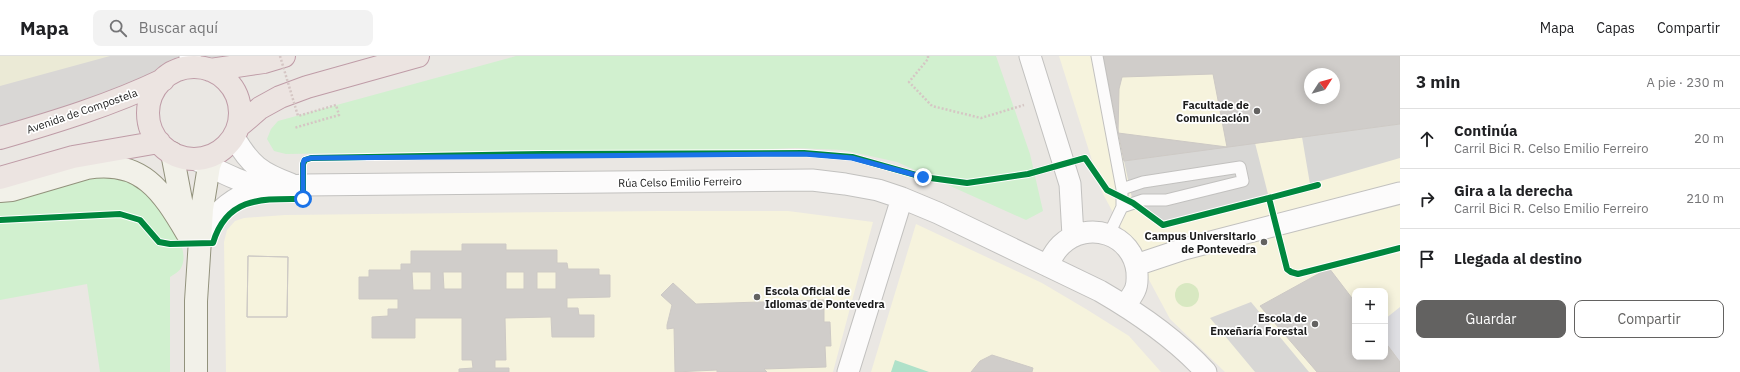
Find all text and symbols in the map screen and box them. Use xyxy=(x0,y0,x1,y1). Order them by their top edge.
search box xyxy=(93,10,373,46)
text: Mapa xyxy=(20,16,69,40)
icon: search xyxy=(107,17,129,39)
text: Buscar aquí xyxy=(139,18,218,37)
text: Mapa xyxy=(1540,19,1574,37)
text: Capas xyxy=(1596,19,1635,37)
text: Compartir xyxy=(1657,19,1720,37)
north arrow xyxy=(1304,68,1340,104)
text: 3 min xyxy=(1416,71,1460,93)
text: A pie · 230 m xyxy=(1646,74,1724,91)
street label: Avenida de Compostela xyxy=(25,85,139,137)
place label: Facultade de Comunicación xyxy=(1176,98,1249,125)
marker: Facultade de Comunicación xyxy=(1252,106,1262,116)
text: Continúa xyxy=(1454,121,1518,140)
icon: ahead xyxy=(1416,128,1438,150)
text: 20 m xyxy=(1694,130,1724,147)
text: Carril Bici R. Celso Emilio Ferreiro xyxy=(1454,140,1649,157)
route end xyxy=(914,168,932,186)
street label: Rúa Celso Emilio Ferreiro xyxy=(618,174,742,190)
text: Gira a la derecha xyxy=(1454,181,1573,200)
icon: right xyxy=(1416,188,1438,210)
route start xyxy=(294,190,312,208)
text: 210 m xyxy=(1686,190,1724,207)
text: Carril Bici R. Celso Emilio Ferreiro xyxy=(1454,200,1649,217)
place label: Campus Universitario de Pontevedra xyxy=(1145,229,1256,256)
marker: Campus Universitario de Pontevedra xyxy=(1259,237,1269,247)
icon: arrive xyxy=(1416,248,1438,270)
text: Llegada al destino xyxy=(1454,249,1582,268)
place label: Escola Oficial de Idiomas de Pontevedra xyxy=(765,284,885,311)
map controls xyxy=(1352,288,1388,360)
button: + xyxy=(1352,288,1388,324)
marker: Escola Oficial de Idiomas de Pontevedra xyxy=(752,292,762,302)
button: Guardar xyxy=(1416,300,1566,338)
button: Compartir xyxy=(1574,300,1724,338)
place label: Escola de Enxeñaría Forestal xyxy=(1210,311,1308,338)
marker: Escola de Enxeñaría Forestal xyxy=(1310,319,1320,329)
button: − xyxy=(1352,324,1388,360)

